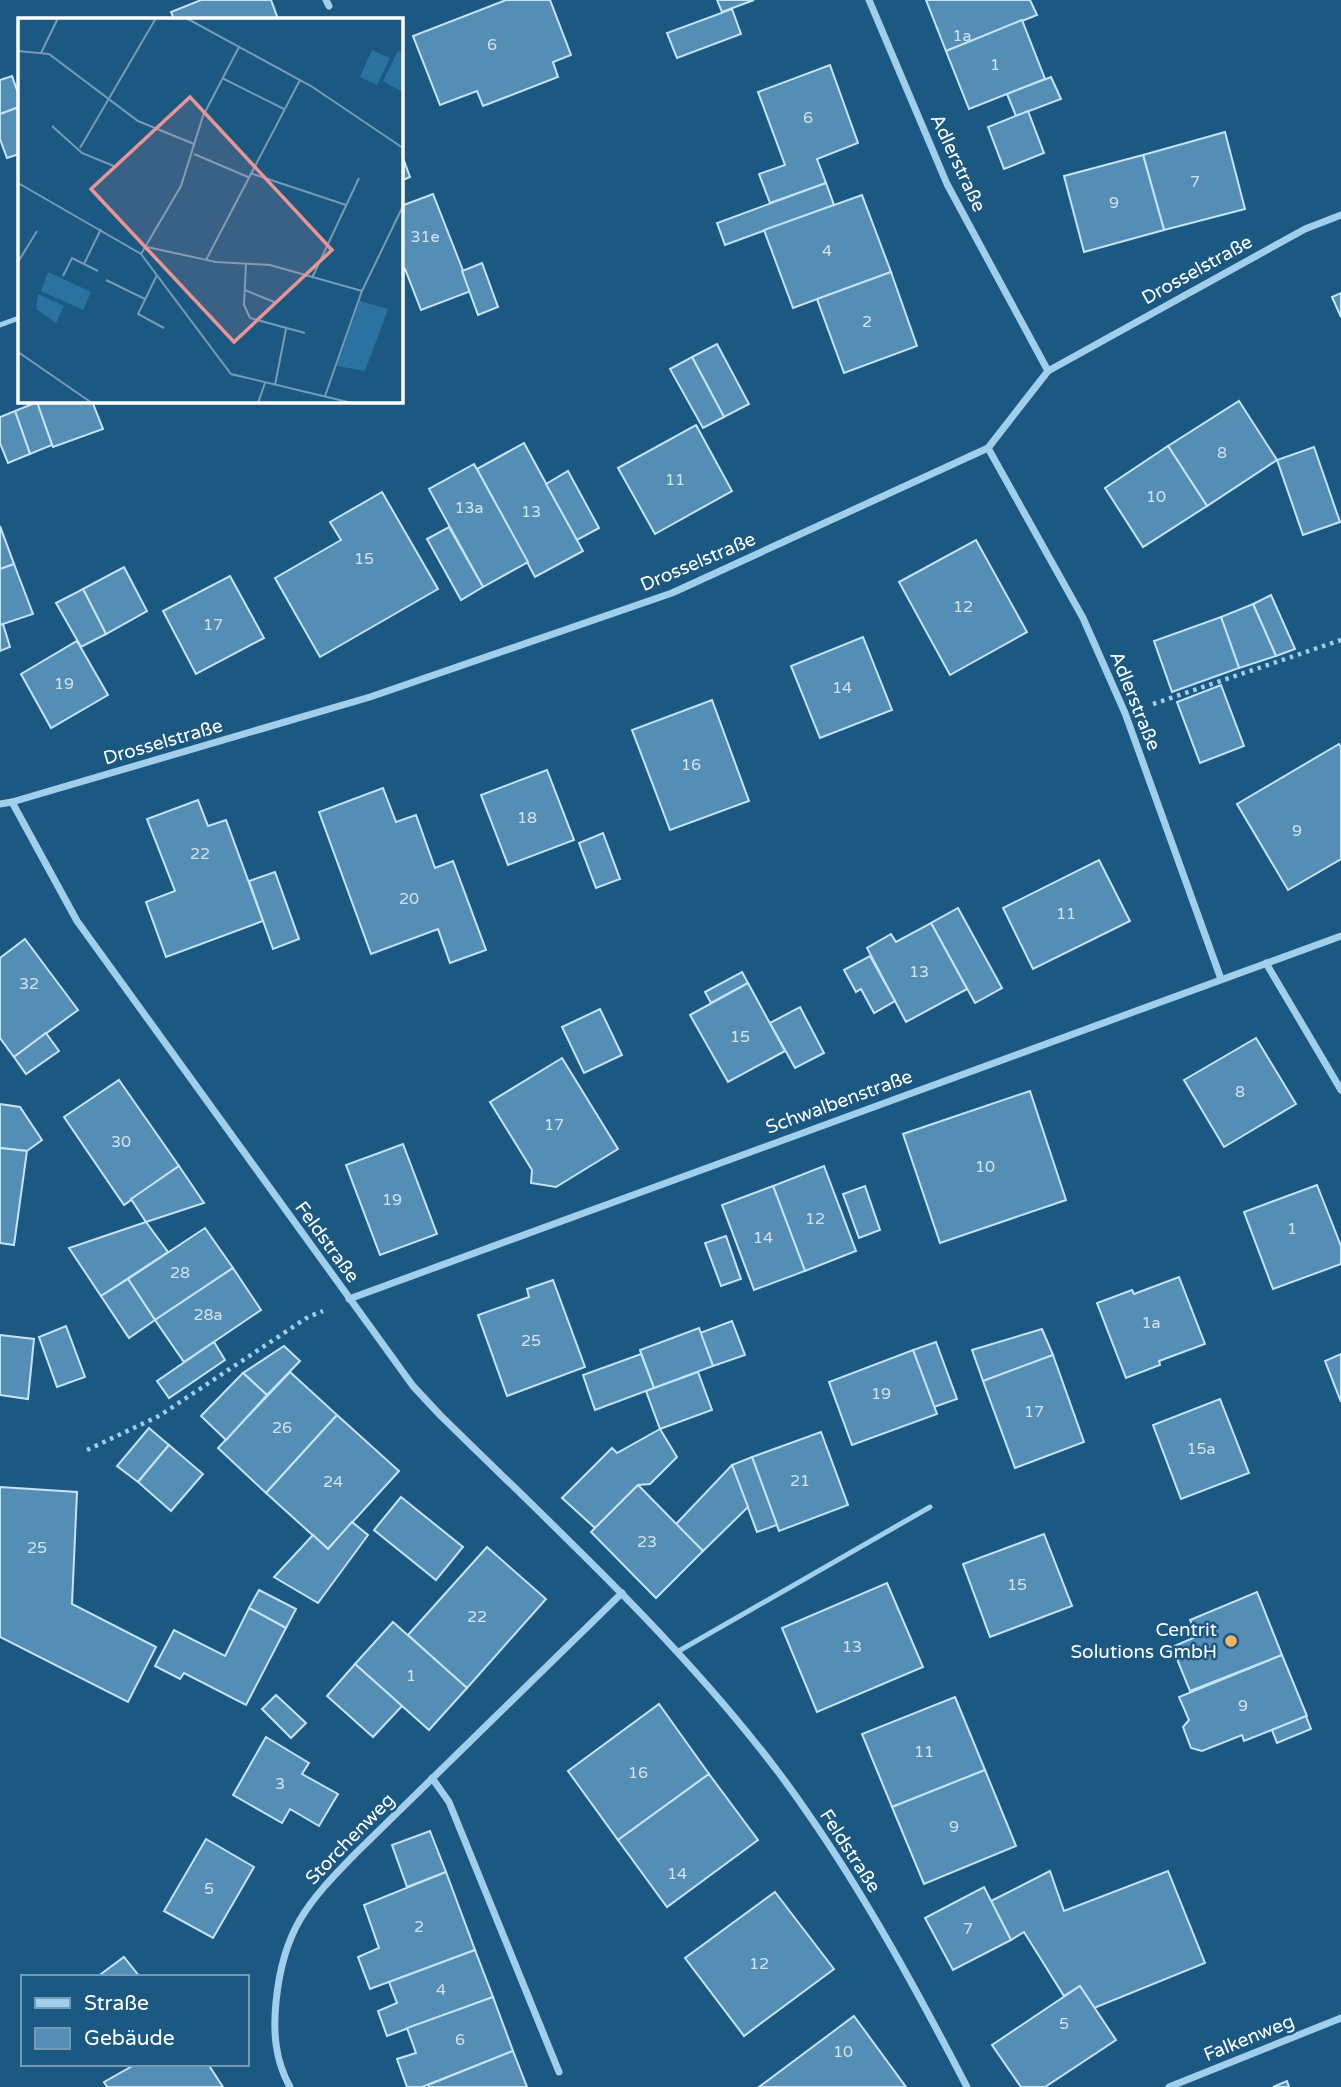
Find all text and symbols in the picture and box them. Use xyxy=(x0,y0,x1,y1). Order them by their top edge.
inset map xyxy=(18,18,402,402)
house number: 1a xyxy=(952,26,972,46)
house number: 6 xyxy=(487,35,497,55)
house number: 1 xyxy=(990,55,1000,75)
house number: 6 xyxy=(803,108,813,128)
street label: Adlerstraße xyxy=(926,111,990,215)
house number: 7 xyxy=(1190,172,1200,192)
house number: 9 xyxy=(1109,193,1119,213)
house number: 31e xyxy=(410,227,440,247)
street label: Drosselstraße xyxy=(1138,231,1256,309)
house number: 4 xyxy=(822,241,832,261)
house number: 2 xyxy=(862,312,872,332)
house number: 8 xyxy=(1217,443,1227,463)
house number: 11 xyxy=(665,470,685,490)
house number: 10 xyxy=(1146,487,1166,507)
house number: 13a xyxy=(454,498,484,518)
house number: 13 xyxy=(521,502,541,522)
street label: Drosselstraße xyxy=(637,528,759,596)
house number: 15 xyxy=(354,549,374,569)
house number: 12 xyxy=(953,597,973,617)
house number: 17 xyxy=(203,615,223,635)
street label: Adlerstraße xyxy=(1105,648,1165,754)
house number: 19 xyxy=(54,674,74,694)
house number: 14 xyxy=(832,678,852,698)
street label: Drosselstraße xyxy=(101,714,225,770)
house number: 16 xyxy=(681,755,701,775)
house number: 18 xyxy=(517,808,537,828)
house number: 9 xyxy=(1292,821,1302,841)
house number: 22 xyxy=(190,844,210,864)
house number: 20 xyxy=(399,889,419,909)
house number: 11 xyxy=(1056,904,1076,924)
house number: 13 xyxy=(909,962,929,982)
house number: 32 xyxy=(19,974,39,994)
house number: 15 xyxy=(730,1027,750,1047)
street label: Schwalbenstraße xyxy=(763,1065,915,1139)
house number: 8 xyxy=(1235,1082,1245,1102)
house number: 17 xyxy=(544,1115,564,1135)
house number: 30 xyxy=(111,1132,131,1152)
house number: 10 xyxy=(975,1157,995,1177)
house number: 19 xyxy=(382,1190,402,1210)
street label: Feldstraße xyxy=(290,1197,364,1287)
house number: 12 xyxy=(805,1209,825,1229)
house number: 1 xyxy=(1287,1219,1297,1239)
house number: 14 xyxy=(753,1228,773,1248)
house number: 28 xyxy=(170,1263,190,1283)
house number: 28a xyxy=(193,1305,223,1325)
house number: 1a xyxy=(1141,1313,1161,1333)
house number: 25 xyxy=(521,1331,541,1351)
house number: 19 xyxy=(871,1384,891,1404)
house number: 17 xyxy=(1024,1402,1044,1422)
house number: 26 xyxy=(272,1418,292,1438)
house number: 15a xyxy=(1186,1439,1216,1459)
house number: 21 xyxy=(790,1471,810,1491)
house number: 24 xyxy=(323,1472,343,1492)
house number: 23 xyxy=(637,1532,657,1552)
house number: 25 xyxy=(27,1538,47,1558)
house number: 15 xyxy=(1007,1575,1027,1595)
house number: 22 xyxy=(467,1607,487,1627)
place label: Centrit Solutions GmbH xyxy=(1070,1619,1217,1663)
marker: Centrit Solutions GmbH xyxy=(1223,1633,1239,1649)
house number: 13 xyxy=(842,1637,862,1657)
house number: 1 xyxy=(406,1666,416,1686)
house number: 9 xyxy=(1238,1696,1248,1716)
house number: 11 xyxy=(914,1742,934,1762)
house number: 16 xyxy=(628,1763,648,1783)
house number: 3 xyxy=(275,1774,285,1794)
street label: Storchenweg xyxy=(301,1789,399,1889)
street label: Feldstraße xyxy=(815,1805,885,1897)
house number: 9 xyxy=(949,1817,959,1837)
house number: 14 xyxy=(667,1864,687,1884)
house number: 5 xyxy=(204,1879,214,1899)
house number: 2 xyxy=(414,1917,424,1937)
house number: 7 xyxy=(963,1919,973,1939)
house number: 12 xyxy=(749,1954,769,1974)
legend xyxy=(21,1975,248,2066)
house number: 4 xyxy=(436,1980,446,2000)
text: Straße xyxy=(84,1991,149,2016)
street label: Falkenweg xyxy=(1201,2010,1297,2066)
house number: 5 xyxy=(1059,2014,1069,2034)
text: Gebäude xyxy=(84,2026,175,2051)
house number: 6 xyxy=(455,2030,465,2050)
house number: 10 xyxy=(833,2042,853,2062)

